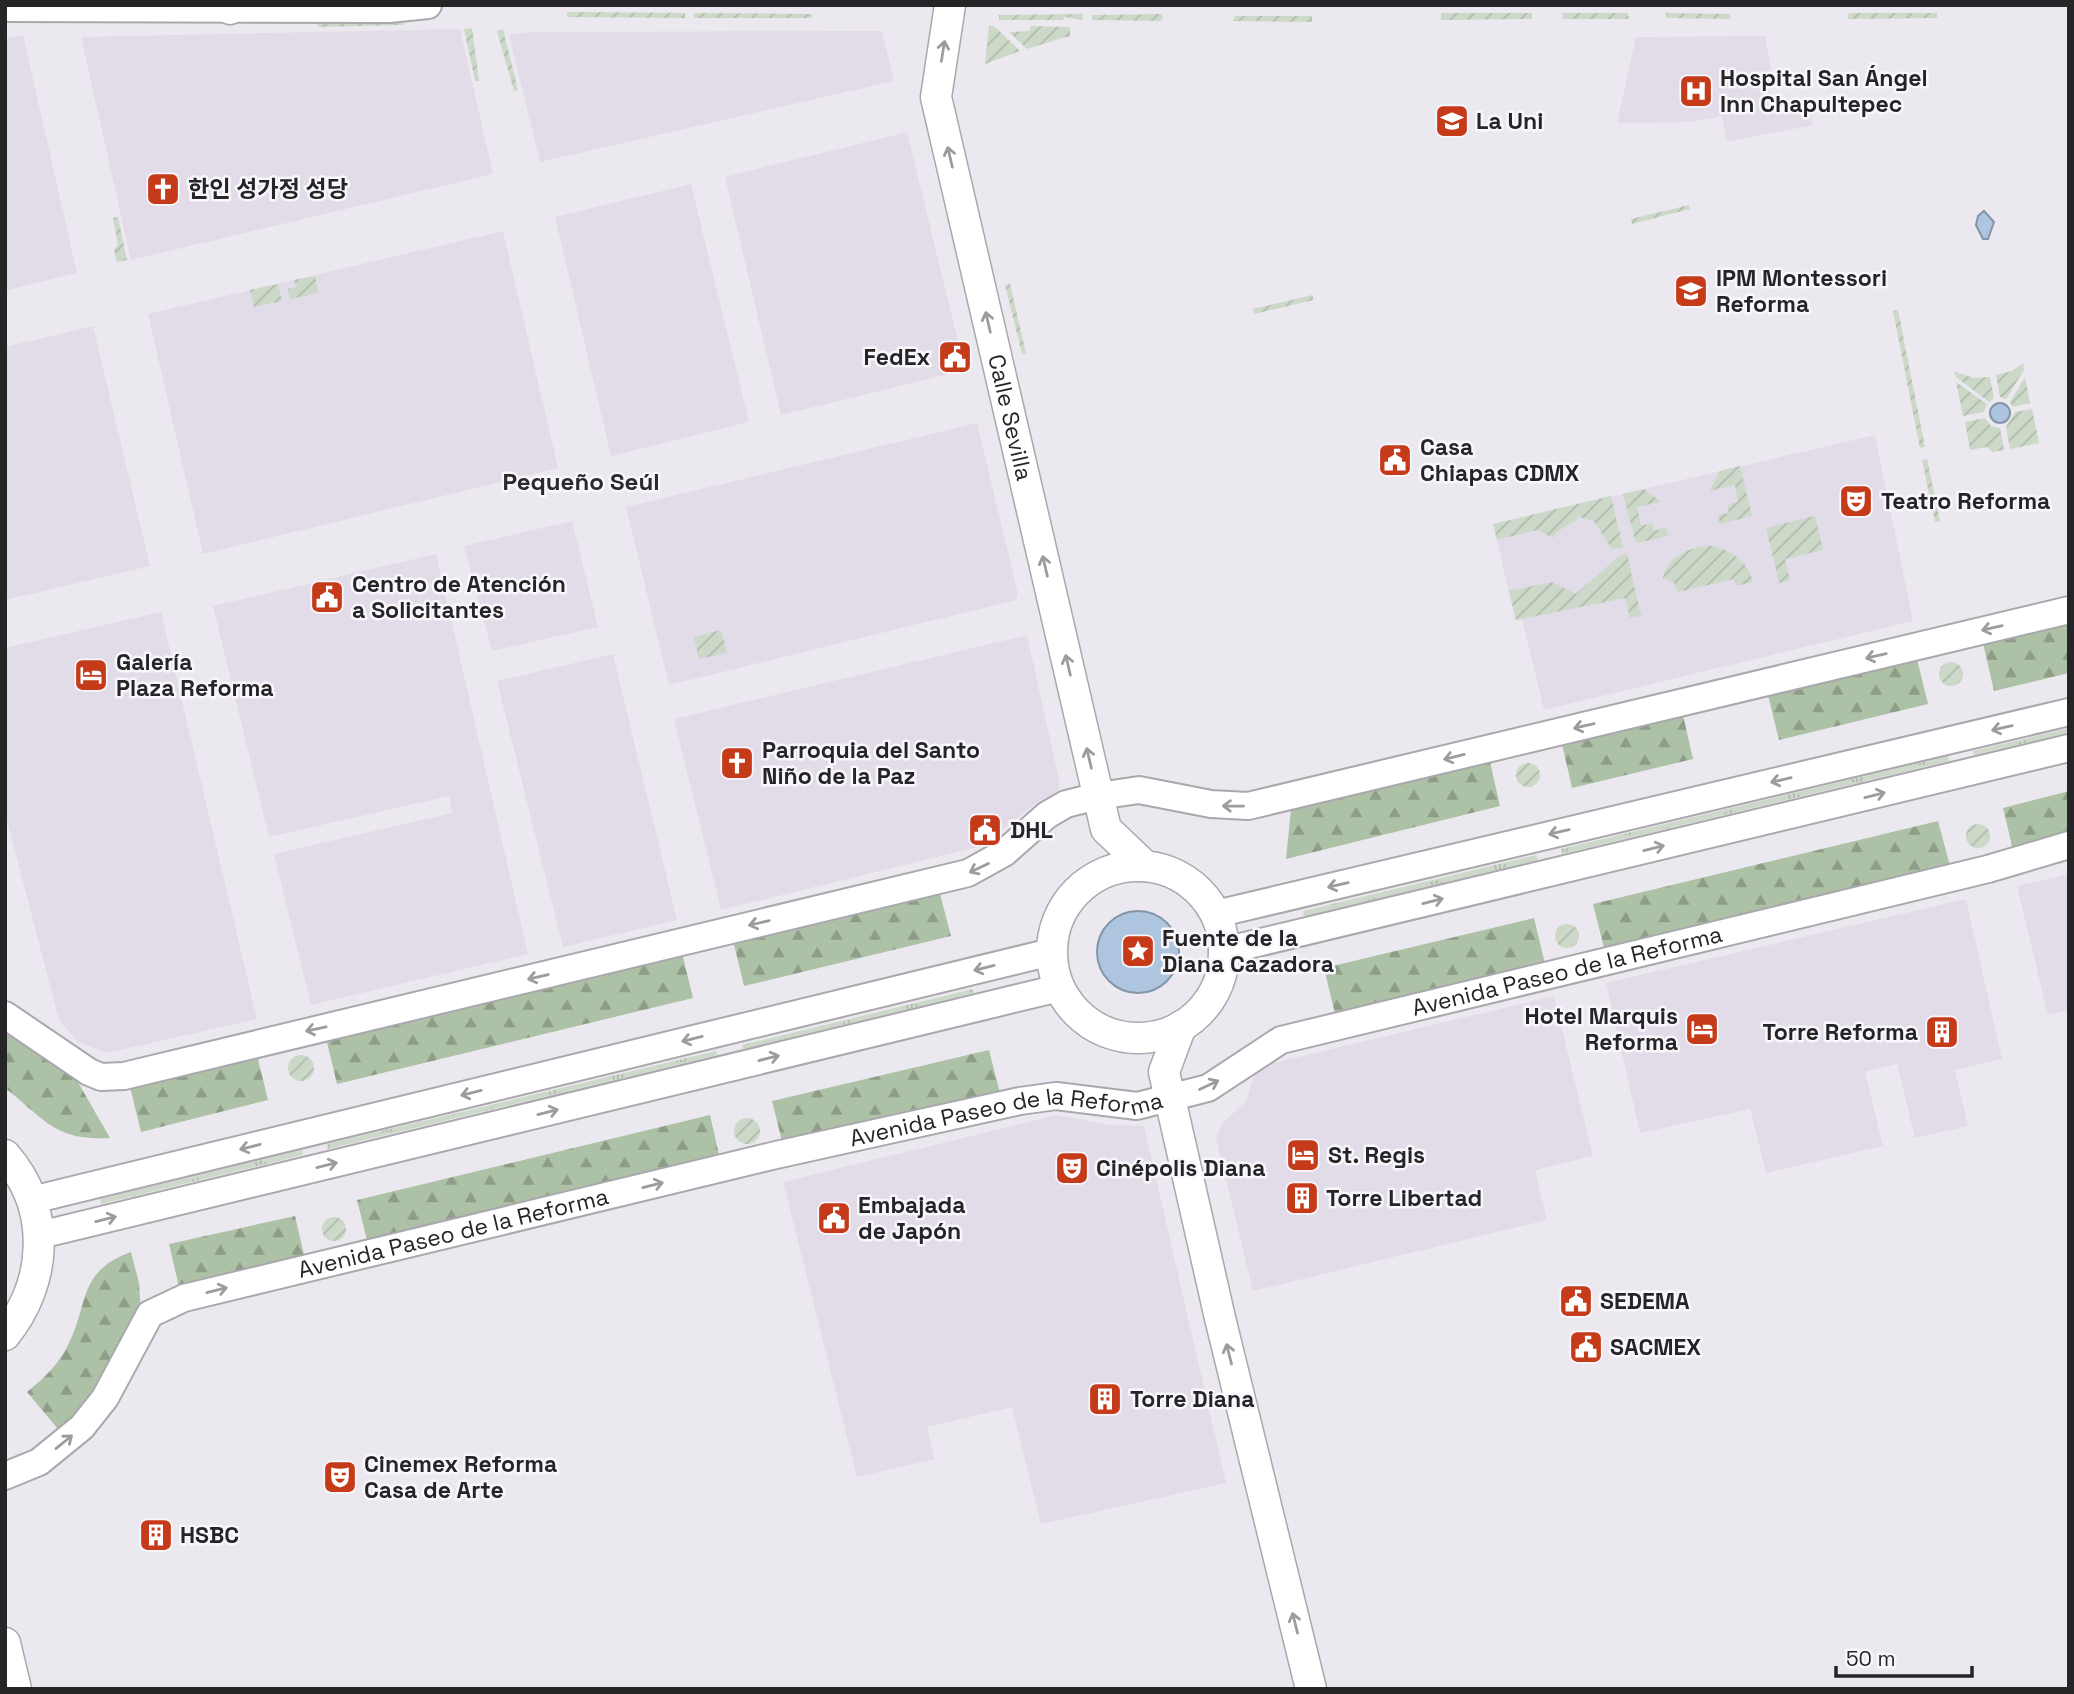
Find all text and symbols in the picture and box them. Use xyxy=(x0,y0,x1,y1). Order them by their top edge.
one-way arrow xyxy=(937,40,950,63)
place label: Hospital San Ángel Inn Chapultepec xyxy=(1720,63,1928,119)
hospital icon: Hospital San Ángel Inn Chapultepec xyxy=(1677,72,1715,110)
school or university icon: La Uni xyxy=(1433,102,1471,140)
place label: La Uni xyxy=(1476,106,1543,136)
one-way arrow xyxy=(942,146,956,169)
church icon: 한인 성가정 성당 xyxy=(144,170,182,208)
place label: 한인 성가정 성당 xyxy=(188,174,348,204)
place label: IPM Montessori Reforma xyxy=(1716,263,1887,319)
school or university icon: IPM Montessori Reforma xyxy=(1672,272,1710,310)
one-way arrow xyxy=(981,311,994,334)
public building icon: FedEx xyxy=(936,338,974,376)
place label: FedEx xyxy=(864,342,930,372)
street label: Calle Sevilla xyxy=(981,351,1040,483)
place label: Casa Chiapas CDMX xyxy=(1420,432,1580,488)
public building icon: Casa Chiapas CDMX xyxy=(1376,441,1414,479)
district label: Pequeño Seúl xyxy=(502,466,660,497)
theatre icon: Teatro Reforma xyxy=(1837,482,1875,520)
place label: Teatro Reforma xyxy=(1881,486,2050,516)
one-way arrow xyxy=(1038,556,1051,578)
place label: Centro de Atención a Solicitantes xyxy=(352,569,566,625)
public building icon: Centro de Atención a Solicitantes xyxy=(308,578,346,616)
one-way arrow xyxy=(1981,622,2004,636)
place label: Galería Plaza Reforma xyxy=(116,647,274,703)
one-way arrow xyxy=(1865,650,1888,663)
one-way arrow xyxy=(1060,654,1074,677)
hotel icon: Galería Plaza Reforma xyxy=(72,656,110,694)
one-way arrow xyxy=(1573,719,1596,733)
one-way arrow xyxy=(1991,722,2014,735)
place label: Parroquia del Santo Niño de la Paz xyxy=(762,735,980,791)
church icon: Parroquia del Santo Niño de la Paz xyxy=(718,744,756,782)
one-way arrow xyxy=(1082,747,1095,770)
one-way arrow xyxy=(1443,750,1466,764)
one-way arrow xyxy=(1770,774,1793,788)
one-way arrow xyxy=(1863,787,1886,801)
one-way arrow xyxy=(1221,799,1244,812)
public building icon: DHL xyxy=(966,811,1004,849)
place label: DHL xyxy=(1010,815,1053,845)
one-way arrow xyxy=(1549,827,1571,840)
one-way arrow xyxy=(1642,841,1665,854)
one-way arrow xyxy=(969,862,990,875)
one-way arrow xyxy=(1327,878,1350,892)
one-way arrow xyxy=(1421,894,1444,907)
one-way arrow xyxy=(748,917,771,930)
street label: Avenida Paseo de la Reforma xyxy=(1409,919,1725,1023)
place label: Fuente de la Diana Cazadora xyxy=(1162,923,1334,979)
place icon: Fuente de la Diana Cazadora xyxy=(1119,932,1157,970)
one-way arrow xyxy=(974,962,996,975)
one-way arrow xyxy=(527,971,549,984)
place label: Hotel Marquis Reforma xyxy=(1525,1001,1678,1057)
hotel icon: Hotel Marquis Reforma xyxy=(1683,1010,1721,1048)
building icon: Torre Reforma xyxy=(1923,1013,1961,1051)
place label: Torre Reforma xyxy=(1762,1017,1918,1047)
one-way arrow xyxy=(305,1022,328,1036)
one-way arrow xyxy=(681,1033,704,1047)
one-way arrow xyxy=(757,1051,780,1064)
one-way arrow xyxy=(1198,1078,1219,1091)
street label: Avenida Paseo de la Reforma xyxy=(847,1081,1166,1153)
one-way arrow xyxy=(460,1087,483,1100)
one-way arrow xyxy=(536,1105,559,1118)
hotel icon: St. Regis xyxy=(1284,1136,1322,1174)
place label: St. Regis xyxy=(1328,1140,1425,1170)
one-way arrow xyxy=(239,1141,262,1154)
theatre icon: Cinépolis Diana xyxy=(1053,1149,1091,1187)
place label: Cinépolis Diana xyxy=(1096,1153,1265,1183)
one-way arrow xyxy=(315,1158,338,1171)
one-way arrow xyxy=(641,1178,664,1191)
building icon: Torre Libertad xyxy=(1283,1179,1321,1217)
street label: Avenida Paseo de la Reforma xyxy=(295,1181,611,1285)
place label: Torre Libertad xyxy=(1326,1183,1482,1213)
place label: Embajada de Japón xyxy=(858,1190,966,1246)
public building icon: Embajada de Japón xyxy=(815,1199,853,1237)
one-way arrow xyxy=(94,1212,117,1225)
public building icon: SEDEMA xyxy=(1557,1282,1595,1320)
one-way arrow xyxy=(205,1283,228,1296)
place label: SEDEMA xyxy=(1600,1286,1690,1316)
public building icon: SACMEX xyxy=(1567,1328,1605,1366)
place label: SACMEX xyxy=(1610,1332,1701,1362)
one-way arrow xyxy=(1222,1343,1235,1366)
building icon: Torre Diana xyxy=(1086,1380,1124,1418)
place label: Torre Diana xyxy=(1130,1384,1255,1414)
one-way arrow xyxy=(54,1434,72,1450)
place label: Cinemex Reforma Casa de Arte xyxy=(364,1449,557,1505)
theatre icon: Cinemex Reforma Casa de Arte xyxy=(321,1458,359,1496)
building icon: HSBC xyxy=(137,1516,175,1554)
place label: HSBC xyxy=(180,1520,239,1550)
one-way arrow xyxy=(1288,1612,1301,1634)
scale bar xyxy=(1836,1634,1972,1678)
text: 50 m xyxy=(1846,1645,1896,1672)

